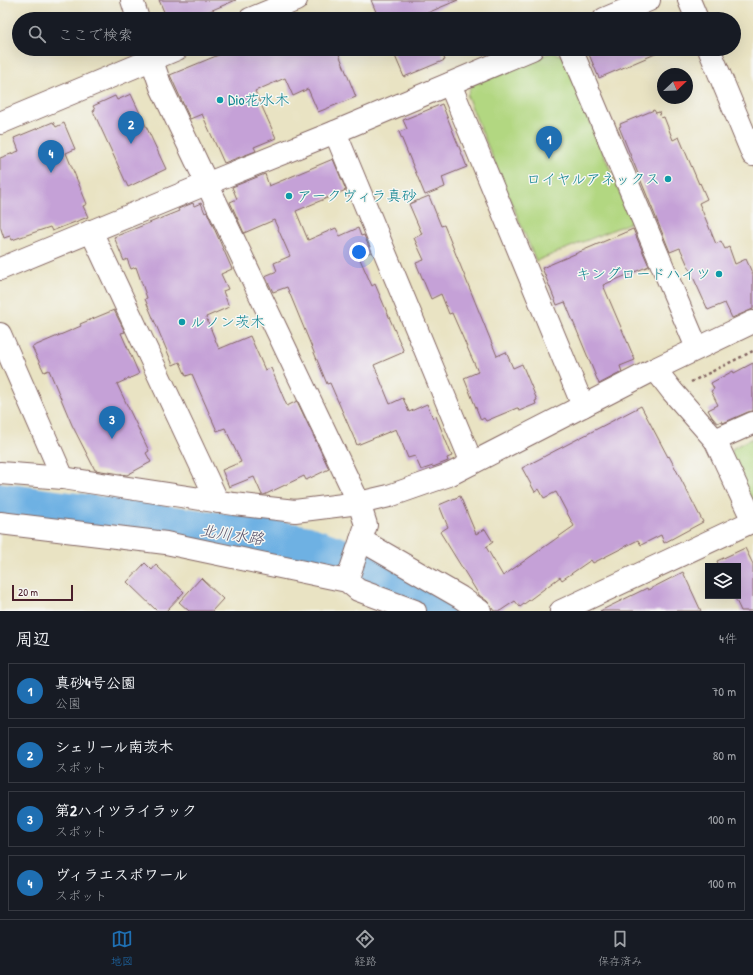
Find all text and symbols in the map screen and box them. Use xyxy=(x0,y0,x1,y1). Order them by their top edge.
search box xyxy=(12,12,741,56)
icon: search xyxy=(26,23,48,45)
text: ここで検索 xyxy=(58,24,133,45)
north arrow xyxy=(657,68,693,104)
place label: Dio花水木 xyxy=(228,89,290,110)
marker: Dio花水木 xyxy=(215,95,225,105)
pin: 2 xyxy=(118,111,144,144)
pin: 1 xyxy=(536,126,562,159)
pin: 4 xyxy=(38,140,64,173)
place label: ロイヤルアネックス xyxy=(526,168,660,189)
marker: ロイヤルアネックス xyxy=(663,174,673,184)
place label: アークヴィラ真砂 xyxy=(297,185,416,206)
marker: アークヴィラ真砂 xyxy=(284,191,294,201)
your location xyxy=(349,242,369,262)
place label: キングロードハイツ xyxy=(576,263,711,284)
marker: キングロードハイツ xyxy=(714,269,724,279)
place label: ルノン茨木 xyxy=(190,311,265,332)
marker: ルノン茨木 xyxy=(177,317,187,327)
pin: 3 xyxy=(99,406,125,439)
water label: 北川水路 xyxy=(199,519,266,549)
map controls xyxy=(705,563,741,599)
button: layers xyxy=(705,563,741,599)
scale bar xyxy=(12,583,73,602)
text: 20 m xyxy=(18,585,38,599)
text: 周辺 xyxy=(16,627,50,650)
text: 4件 xyxy=(719,629,737,647)
text: 真砂4号公園 xyxy=(55,672,136,693)
text: 1 xyxy=(28,682,32,700)
text: 70 m xyxy=(712,682,736,700)
text: 公園 xyxy=(55,694,81,712)
text: シェリール南茨木 xyxy=(55,736,173,757)
text: 2 xyxy=(27,746,33,764)
text: 80 m xyxy=(713,746,736,764)
text: スポット xyxy=(55,758,107,776)
text: 第2ハイツライラック xyxy=(55,800,197,821)
text: 3 xyxy=(27,810,33,828)
text: 100 m xyxy=(708,810,736,828)
text: スポット xyxy=(55,822,107,840)
text: ヴィラエスポワール xyxy=(55,864,188,885)
text: 4 xyxy=(28,874,32,892)
text: 100 m xyxy=(708,874,736,892)
text: スポット xyxy=(55,886,107,904)
tab: 地図 xyxy=(111,928,133,968)
tab: 経路 xyxy=(354,928,376,968)
tab: 保存済み xyxy=(598,928,642,968)

